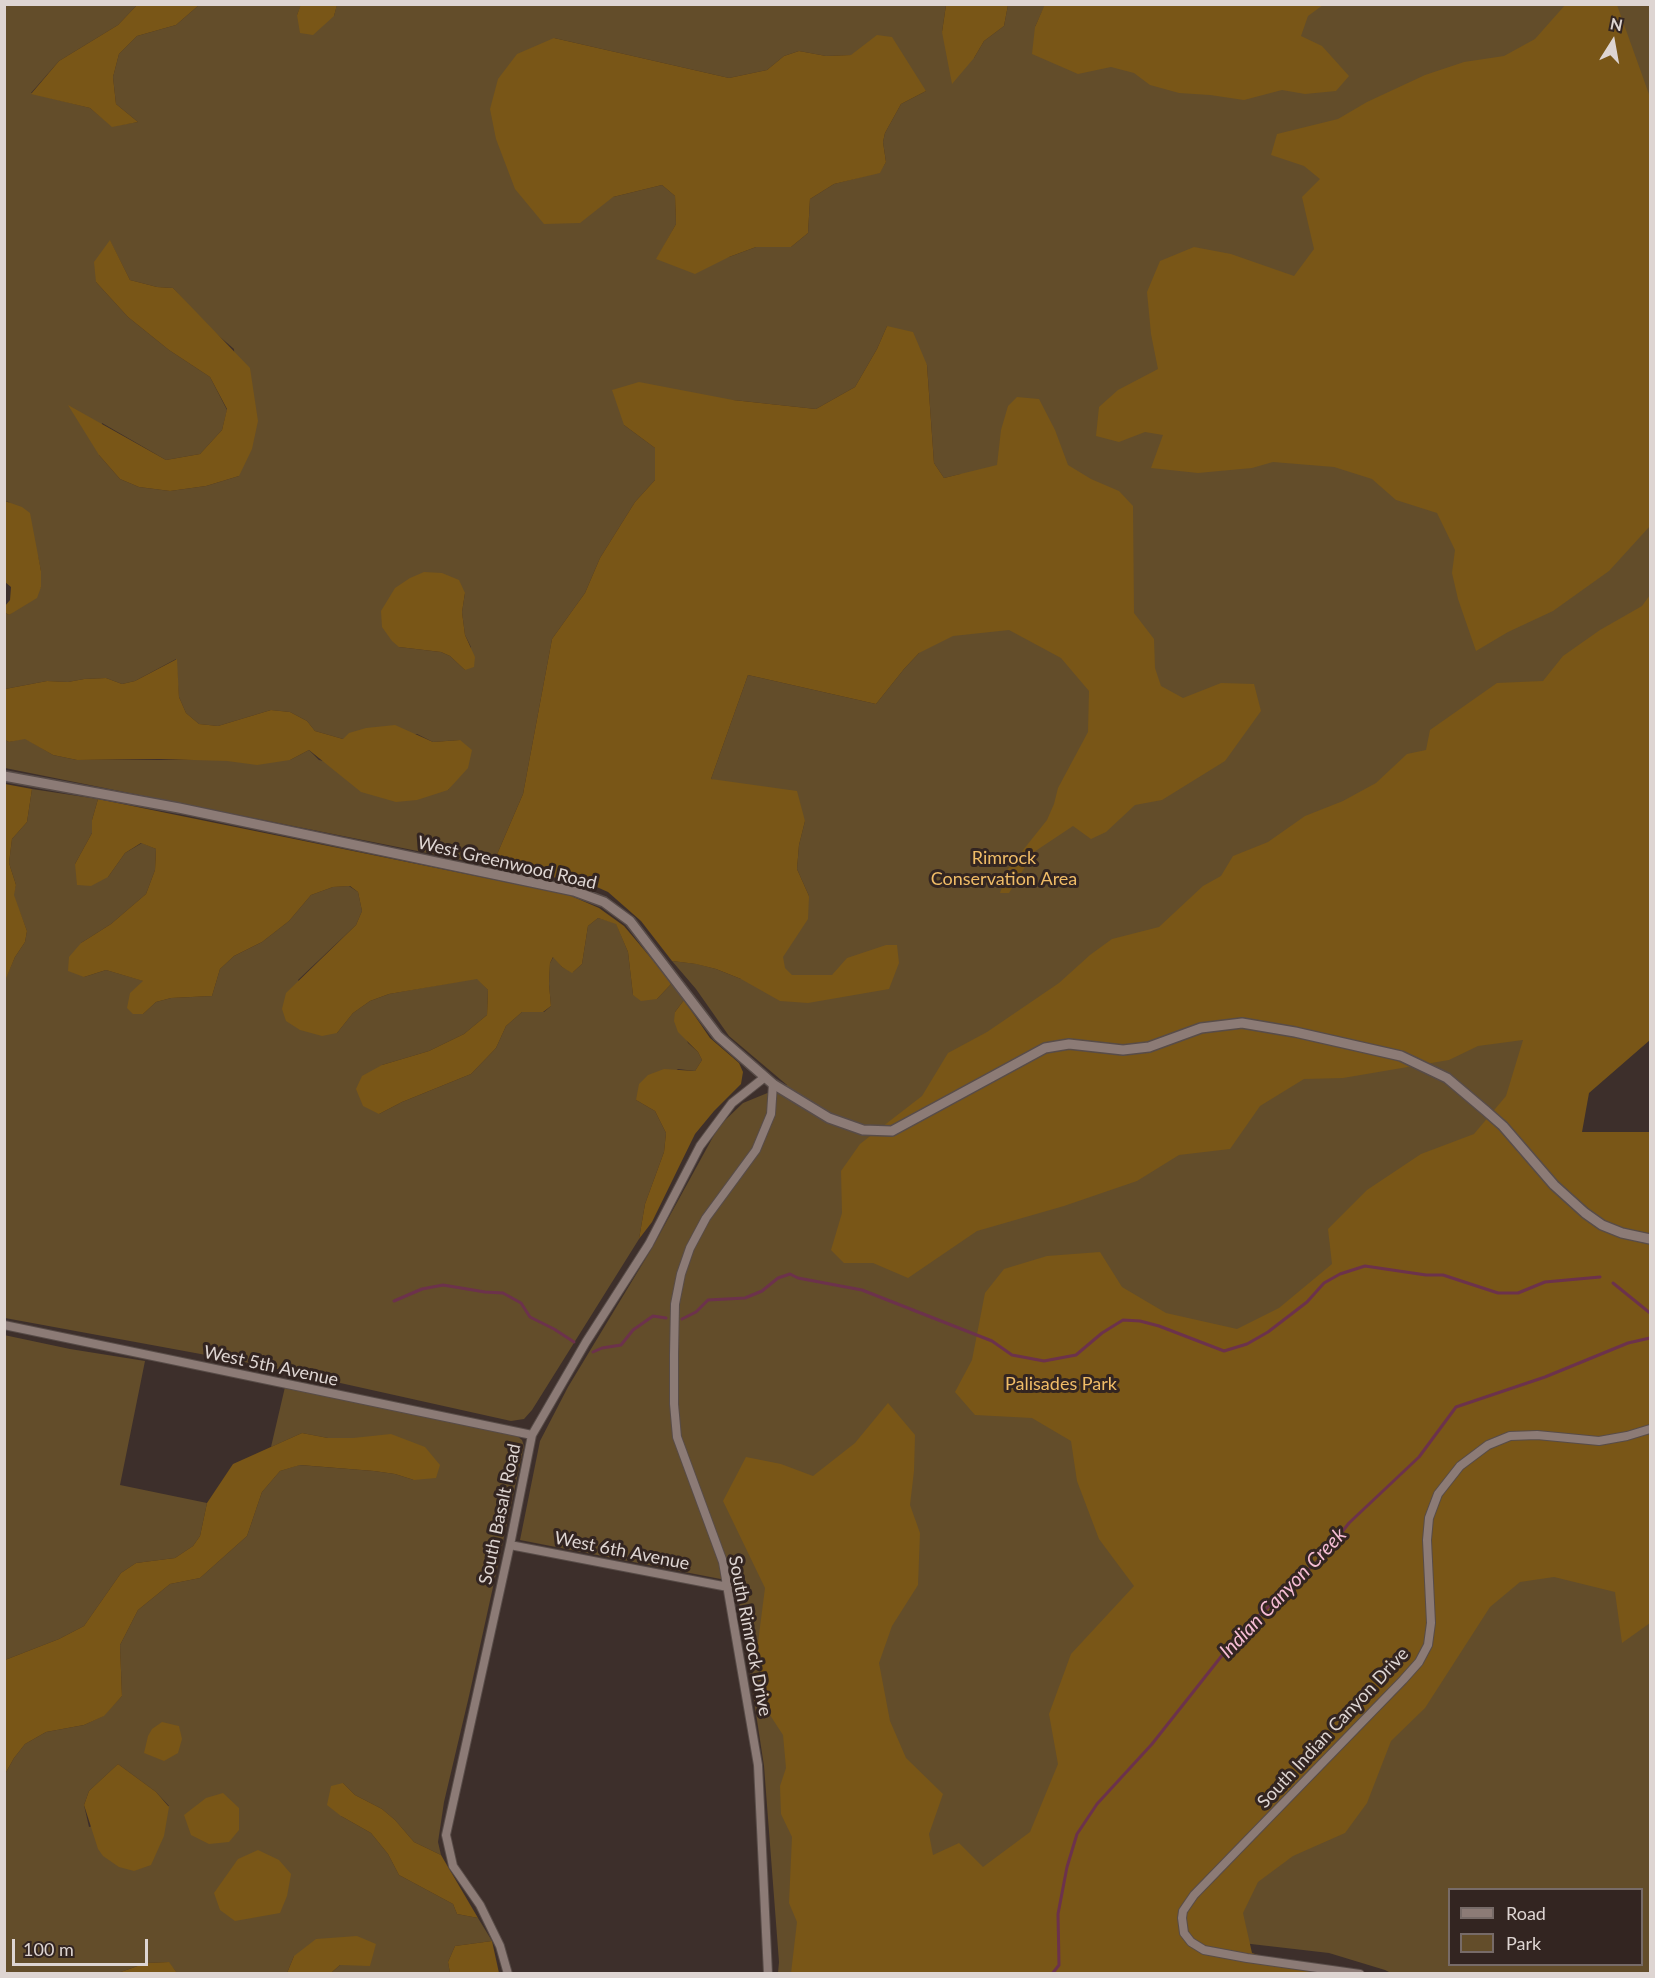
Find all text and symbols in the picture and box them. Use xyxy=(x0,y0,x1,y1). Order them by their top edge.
north arrow xyxy=(1583,12,1643,72)
text: N xyxy=(1609,13,1624,34)
street label: West Greenwood Road xyxy=(415,832,599,894)
park label: Rimrock Conservation Area xyxy=(931,847,1077,890)
street label: West 5th Avenue xyxy=(202,1341,340,1391)
park label: Palisades Park xyxy=(1005,1373,1117,1395)
street label: South Basalt Road xyxy=(475,1442,525,1586)
water label: Indian Canyon Creek xyxy=(1215,1523,1351,1663)
street label: West 6th Avenue xyxy=(553,1527,691,1575)
street label: South Rimrock Drive xyxy=(724,1554,776,1718)
street label: South Indian Canyon Drive xyxy=(1253,1643,1413,1813)
legend xyxy=(1448,1888,1643,1966)
text: Road xyxy=(1506,1902,1546,1924)
scale bar xyxy=(15,1927,152,1965)
text: Park xyxy=(1506,1932,1541,1954)
text: 100 m xyxy=(23,1938,74,1960)

